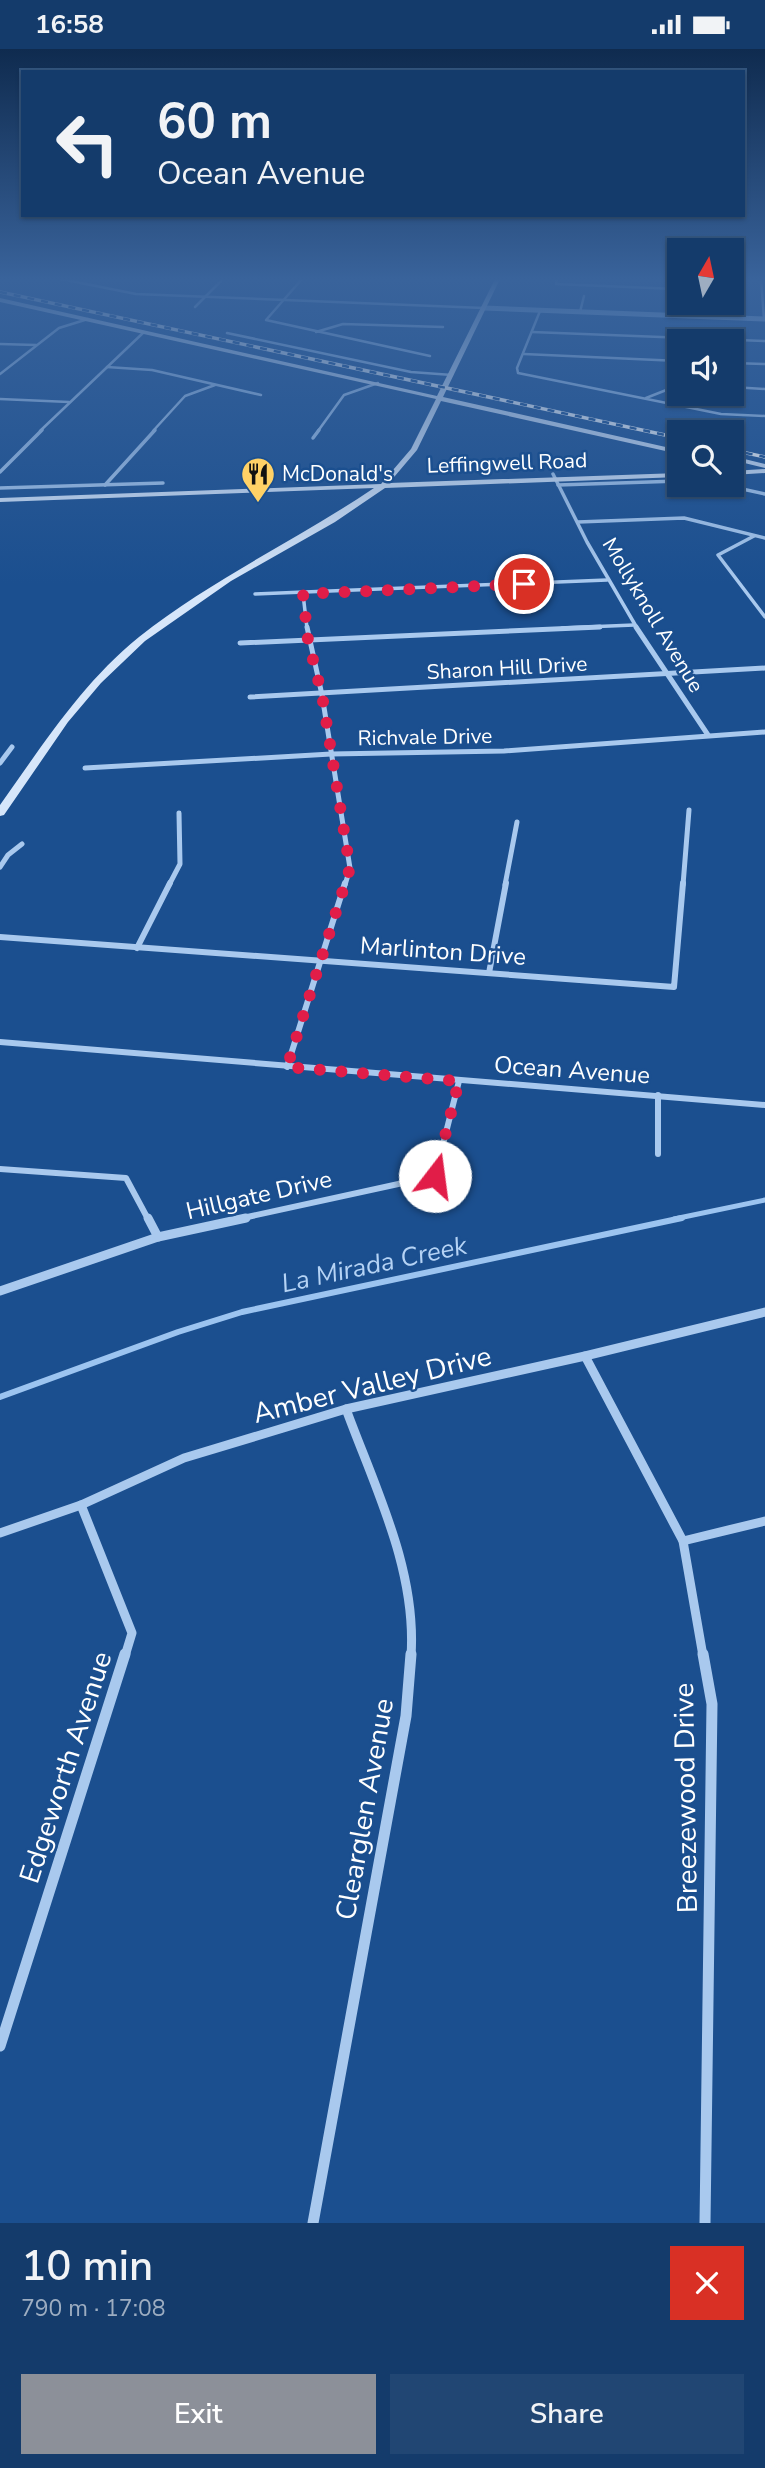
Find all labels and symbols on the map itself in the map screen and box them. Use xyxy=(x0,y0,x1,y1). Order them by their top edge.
north arrow xyxy=(667,238,744,315)
street label: Leffingwell Road xyxy=(426,446,588,480)
restaurant icon: McDonald's xyxy=(239,455,277,504)
place label: McDonald's xyxy=(282,460,393,488)
street label: Mollyknoll Avenue xyxy=(596,532,710,698)
pin xyxy=(494,554,554,614)
street label: Sharon Hill Drive xyxy=(426,650,588,686)
street label: Richvale Drive xyxy=(357,722,493,752)
street label: Marlinton Drive xyxy=(359,929,527,973)
street label: Ocean Avenue xyxy=(493,1049,651,1091)
position arrow xyxy=(398,1139,472,1213)
street label: Hillgate Drive xyxy=(183,1163,335,1227)
water label: La Mirada Creek xyxy=(278,1228,471,1301)
street label: Amber Valley Drive xyxy=(249,1337,495,1433)
street label: Edgeworth Avenue xyxy=(11,1647,121,1888)
street label: Breezewood Drive xyxy=(665,1683,707,1913)
street label: Clearglen Avenue xyxy=(327,1695,403,1923)

